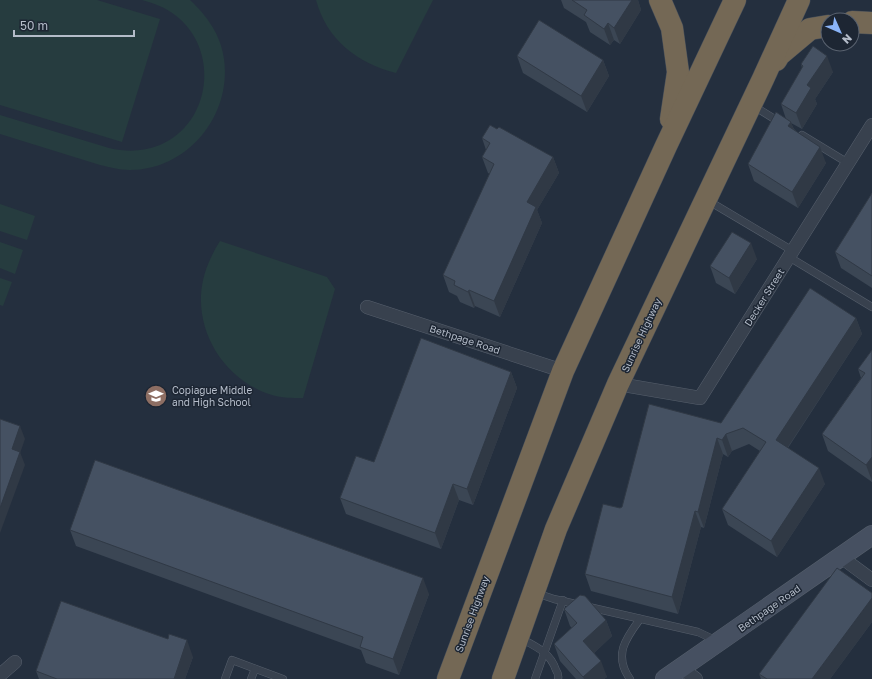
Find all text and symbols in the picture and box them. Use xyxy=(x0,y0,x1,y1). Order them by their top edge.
scale bar xyxy=(14,12,134,38)
north arrow xyxy=(820,12,860,52)
text: 50 m xyxy=(20,18,48,33)
text: N xyxy=(840,32,855,47)
street label: Decker Street xyxy=(742,266,786,328)
street label: Sunrise Highway xyxy=(619,296,664,374)
street label: Bethpage Road xyxy=(428,322,502,356)
school or university icon: Copiague Middle and High School xyxy=(143,383,169,409)
place label: Copiague Middle and High School xyxy=(172,384,252,408)
street label: Sunrise Highway xyxy=(453,574,491,654)
street label: Bethpage Road xyxy=(735,582,803,634)

